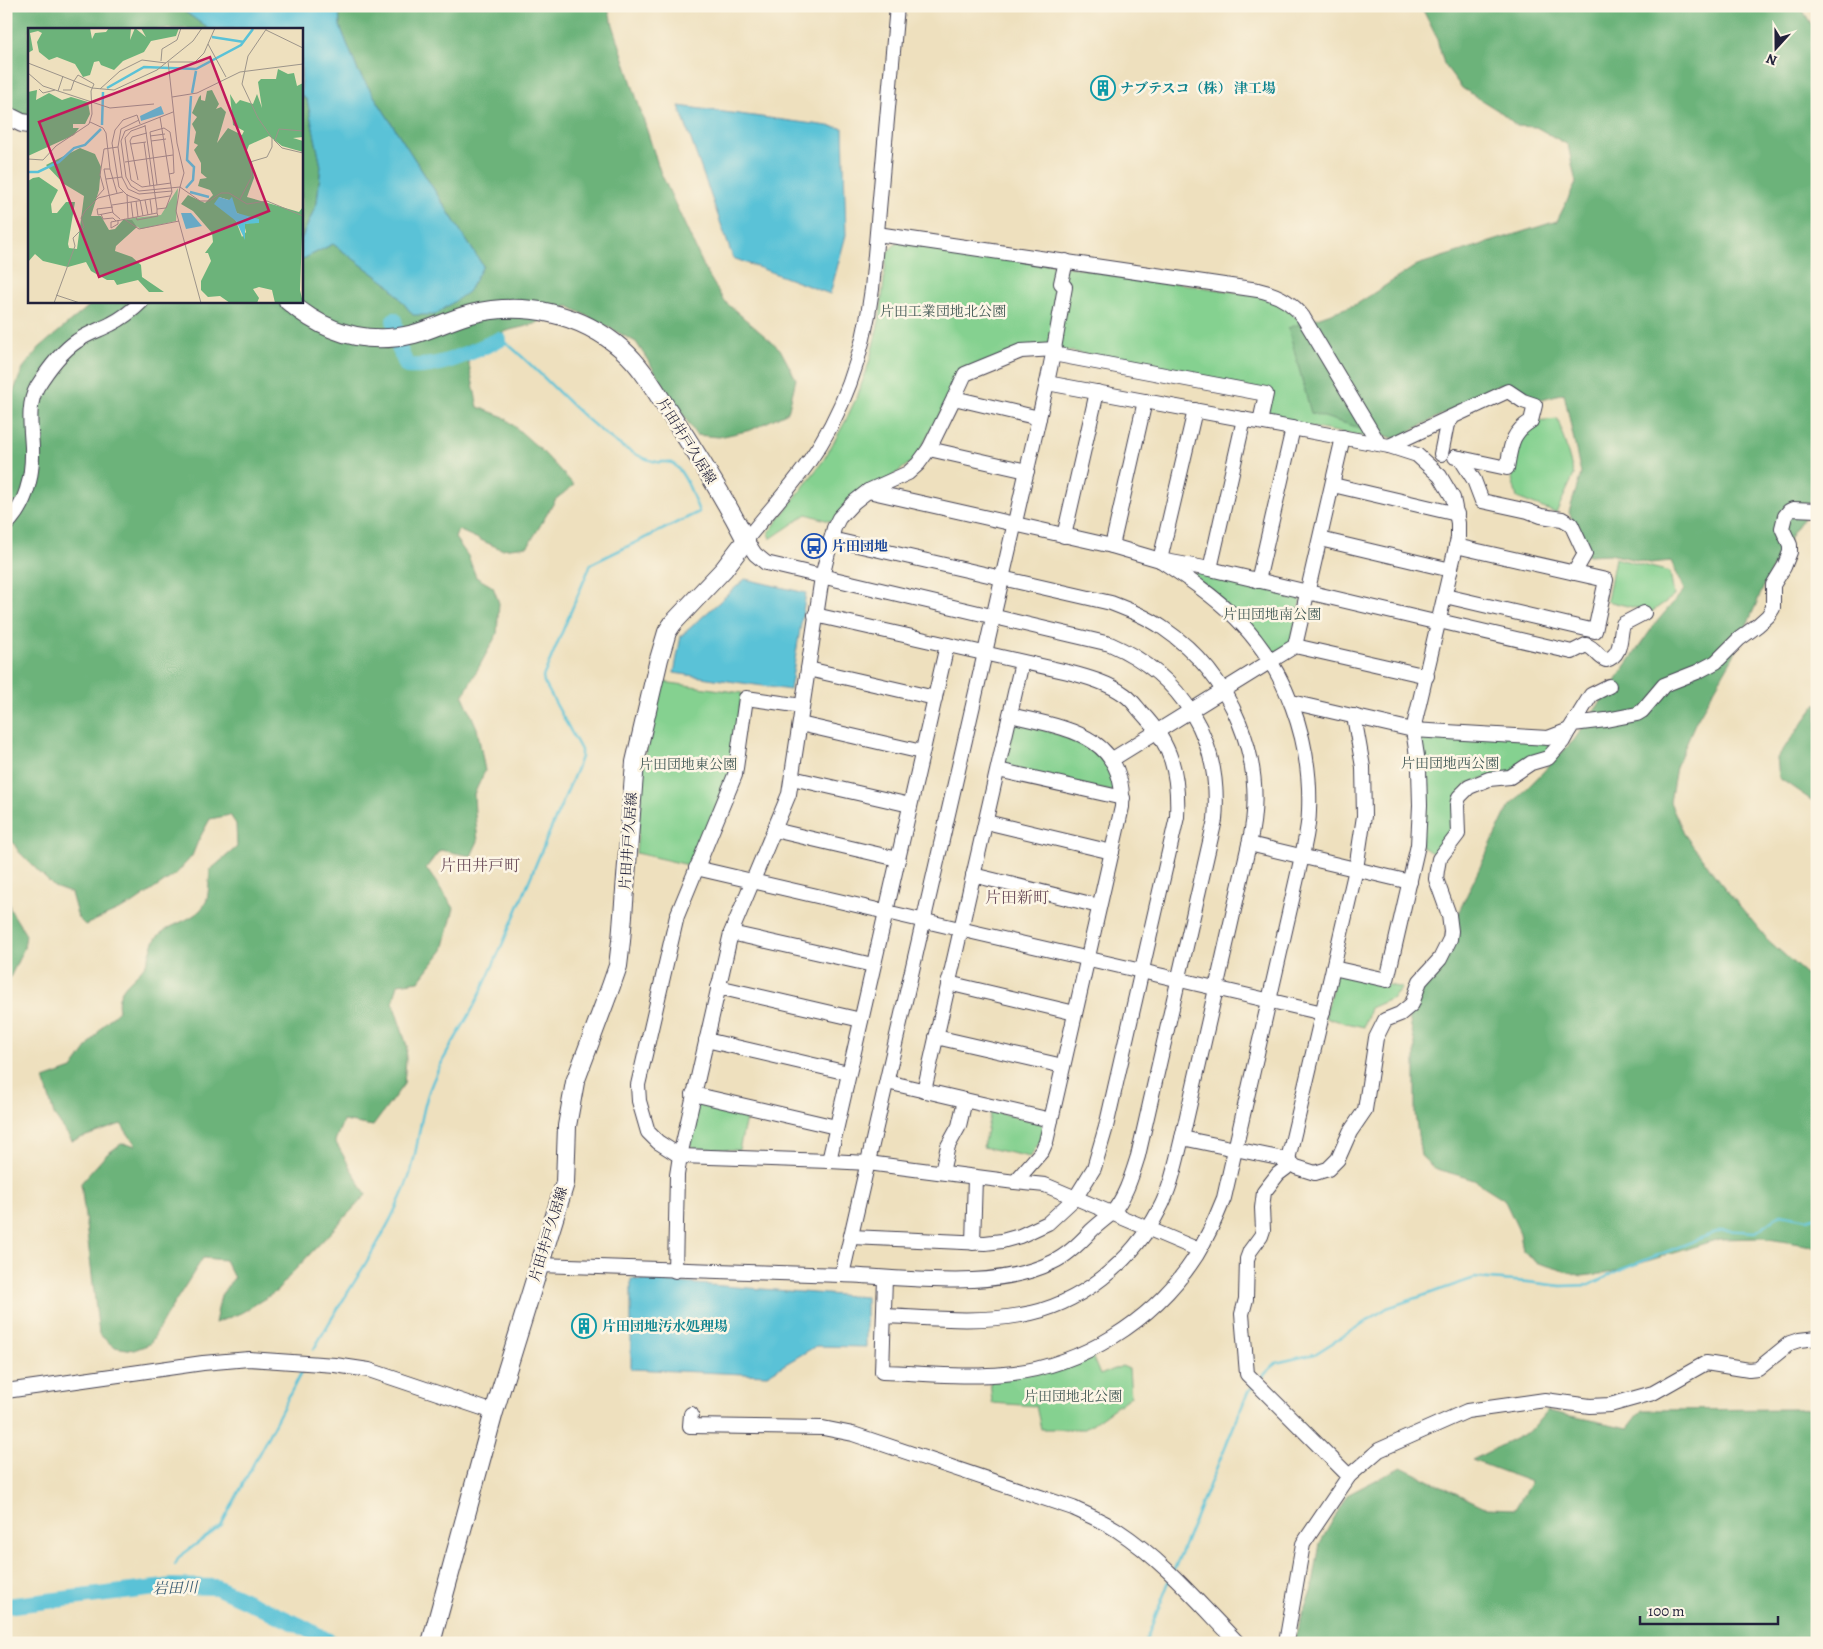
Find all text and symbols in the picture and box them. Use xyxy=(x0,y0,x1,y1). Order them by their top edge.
north arrow xyxy=(1750,22,1800,72)
inset map xyxy=(28,28,302,302)
text: N xyxy=(1763,49,1780,70)
building icon: ナブテスコ（株） 津工場 xyxy=(1090,75,1116,101)
place label: ナブテスコ（株） 津工場 xyxy=(1120,79,1276,98)
park label: 片田工業団地北公園 xyxy=(880,302,1006,321)
street label: 片田井戸久居線 xyxy=(653,395,721,488)
bus stop icon: 片田団地 xyxy=(801,533,827,559)
place label: 片田団地 xyxy=(832,537,888,556)
park label: 片田団地南公園 xyxy=(1223,605,1321,624)
park label: 片田団地西公園 xyxy=(1401,754,1499,773)
park label: 片田団地東公園 xyxy=(639,755,737,774)
street label: 片田井戸久居線 xyxy=(616,791,641,891)
district label: 片田井戸町 xyxy=(440,855,520,877)
district label: 片田新町 xyxy=(985,887,1049,909)
street label: 片田井戸久居線 xyxy=(525,1185,572,1284)
building icon: 片田団地汚水処理場 xyxy=(571,1313,597,1339)
place label: 片田団地汚水処理場 xyxy=(602,1317,728,1336)
park label: 片田団地北公園 xyxy=(1024,1387,1122,1406)
water label: 岩田川 xyxy=(152,1577,200,1599)
scale bar xyxy=(1640,1594,1778,1626)
text: 100 m xyxy=(1648,1601,1685,1621)

